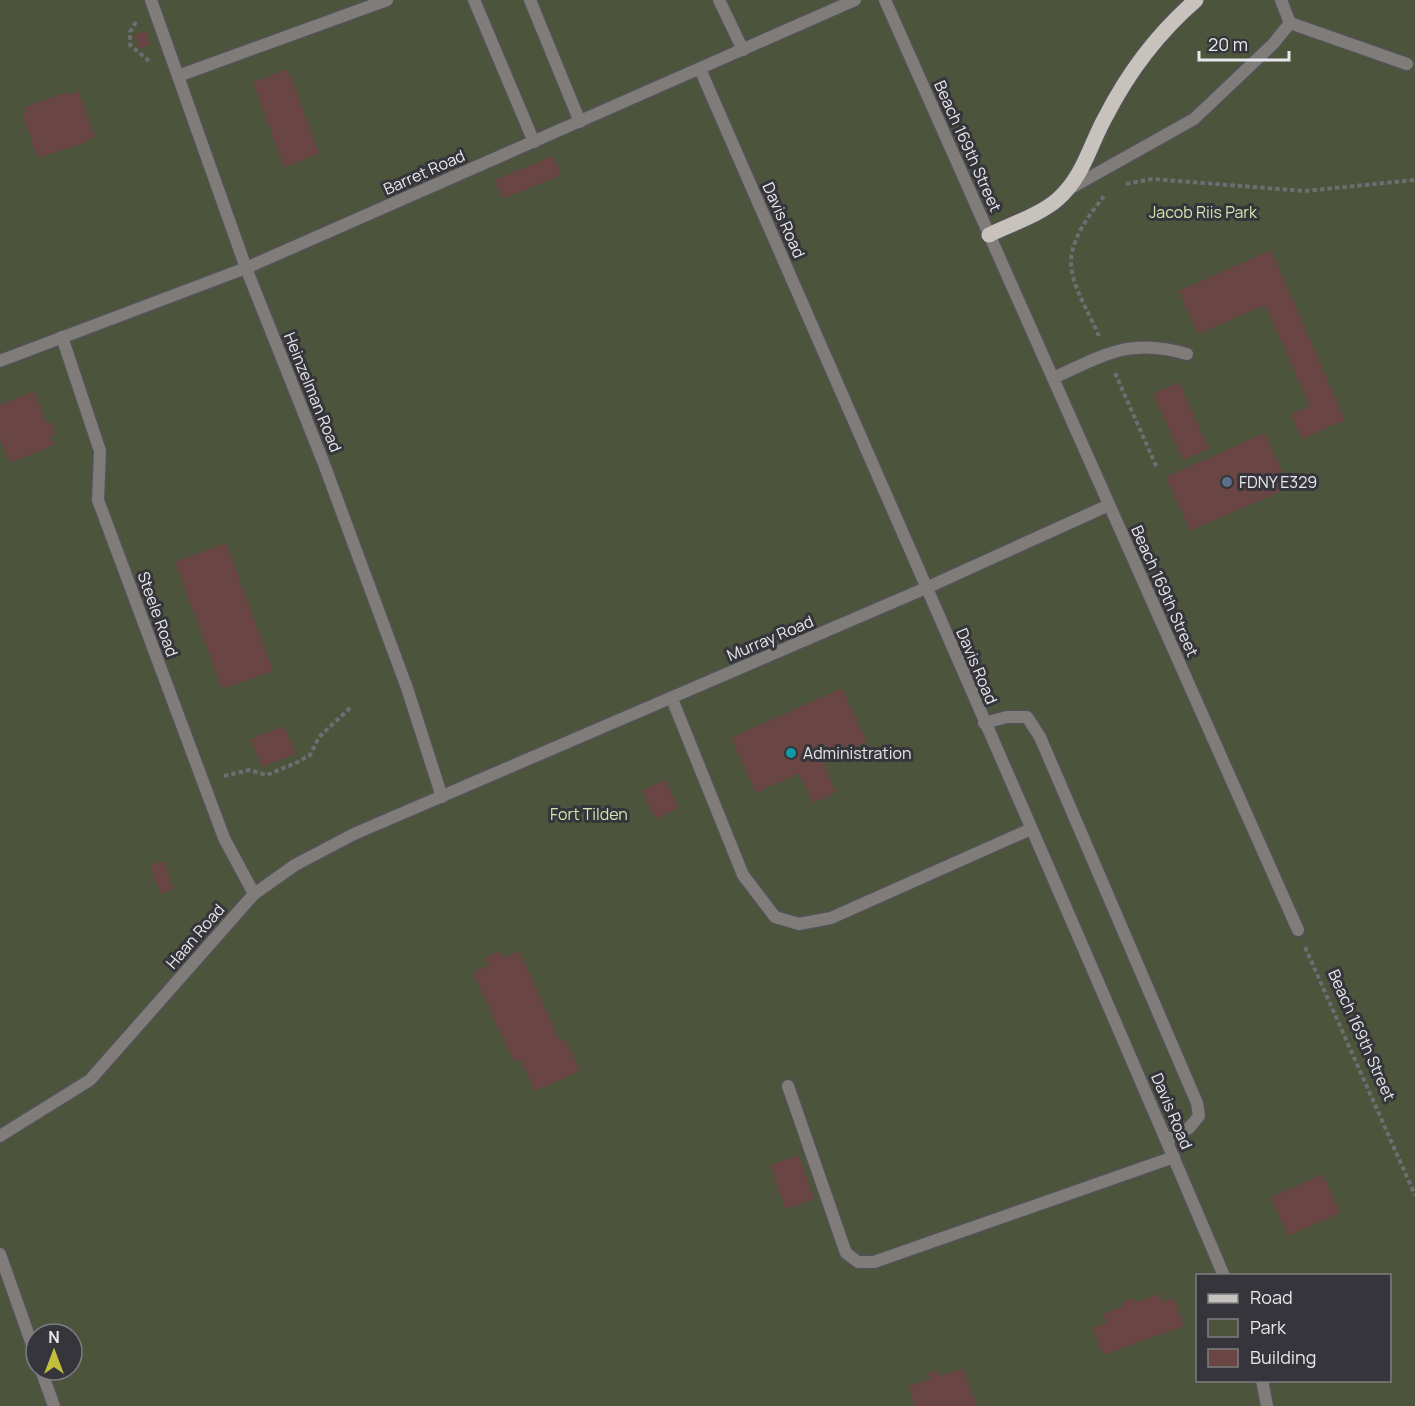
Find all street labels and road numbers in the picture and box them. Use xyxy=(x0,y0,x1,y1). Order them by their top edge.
street label: Beach 169th Street xyxy=(929,77,1007,215)
street label: Barret Road xyxy=(380,144,468,200)
street label: Davis Road xyxy=(758,179,810,261)
street label: Heinzelman Road xyxy=(279,329,347,455)
street label: Beach 169th Street xyxy=(1126,522,1204,660)
street label: Steele Road xyxy=(132,568,184,660)
street label: Murray Road xyxy=(723,610,817,666)
street label: Davis Road xyxy=(951,625,1003,707)
street label: Haan Road xyxy=(161,899,229,973)
street label: Beach 169th Street xyxy=(1323,966,1401,1104)
street label: Davis Road xyxy=(1146,1070,1198,1152)

